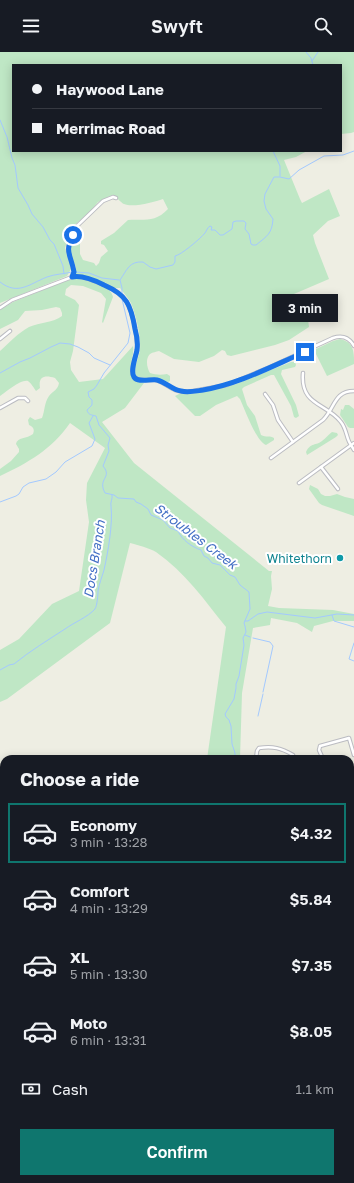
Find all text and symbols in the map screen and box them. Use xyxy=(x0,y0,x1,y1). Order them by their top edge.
icon: menu xyxy=(20,15,42,37)
text: Swyft xyxy=(151,15,203,37)
icon: search xyxy=(312,15,334,37)
text: Haywood Lane xyxy=(56,80,164,98)
text: Merrimac Road xyxy=(56,119,165,137)
route start xyxy=(64,226,82,244)
callout: 3 min xyxy=(272,294,338,322)
text: 3 min xyxy=(288,300,322,316)
route end xyxy=(296,343,314,361)
water label: Stroubles Creek xyxy=(151,500,242,573)
water label: Docs Branch xyxy=(80,518,108,599)
place label: Whitethorn xyxy=(267,551,332,566)
marker: Whitethorn xyxy=(335,553,345,563)
text: Choose a ride xyxy=(20,768,139,790)
icon: car xyxy=(22,815,58,851)
text: Economy xyxy=(70,816,137,834)
text: $4.32 xyxy=(290,824,332,842)
text: 3 min · 13:28 xyxy=(70,834,148,850)
icon: car xyxy=(22,881,58,917)
text: Comfort xyxy=(70,882,129,900)
text: $5.84 xyxy=(290,890,332,908)
text: 4 min · 13:29 xyxy=(70,900,148,916)
icon: car xyxy=(22,947,58,983)
text: XL xyxy=(70,948,89,966)
text: $7.35 xyxy=(291,956,332,974)
text: 5 min · 13:30 xyxy=(70,966,148,982)
icon: car xyxy=(22,1013,58,1049)
text: Moto xyxy=(70,1014,107,1032)
text: $8.05 xyxy=(289,1022,332,1040)
text: 6 min · 13:31 xyxy=(70,1032,146,1048)
icon: cash xyxy=(20,1078,42,1100)
text: Cash xyxy=(52,1080,88,1098)
text: 1.1 km xyxy=(295,1081,334,1097)
button: Confirm xyxy=(20,1129,334,1175)

